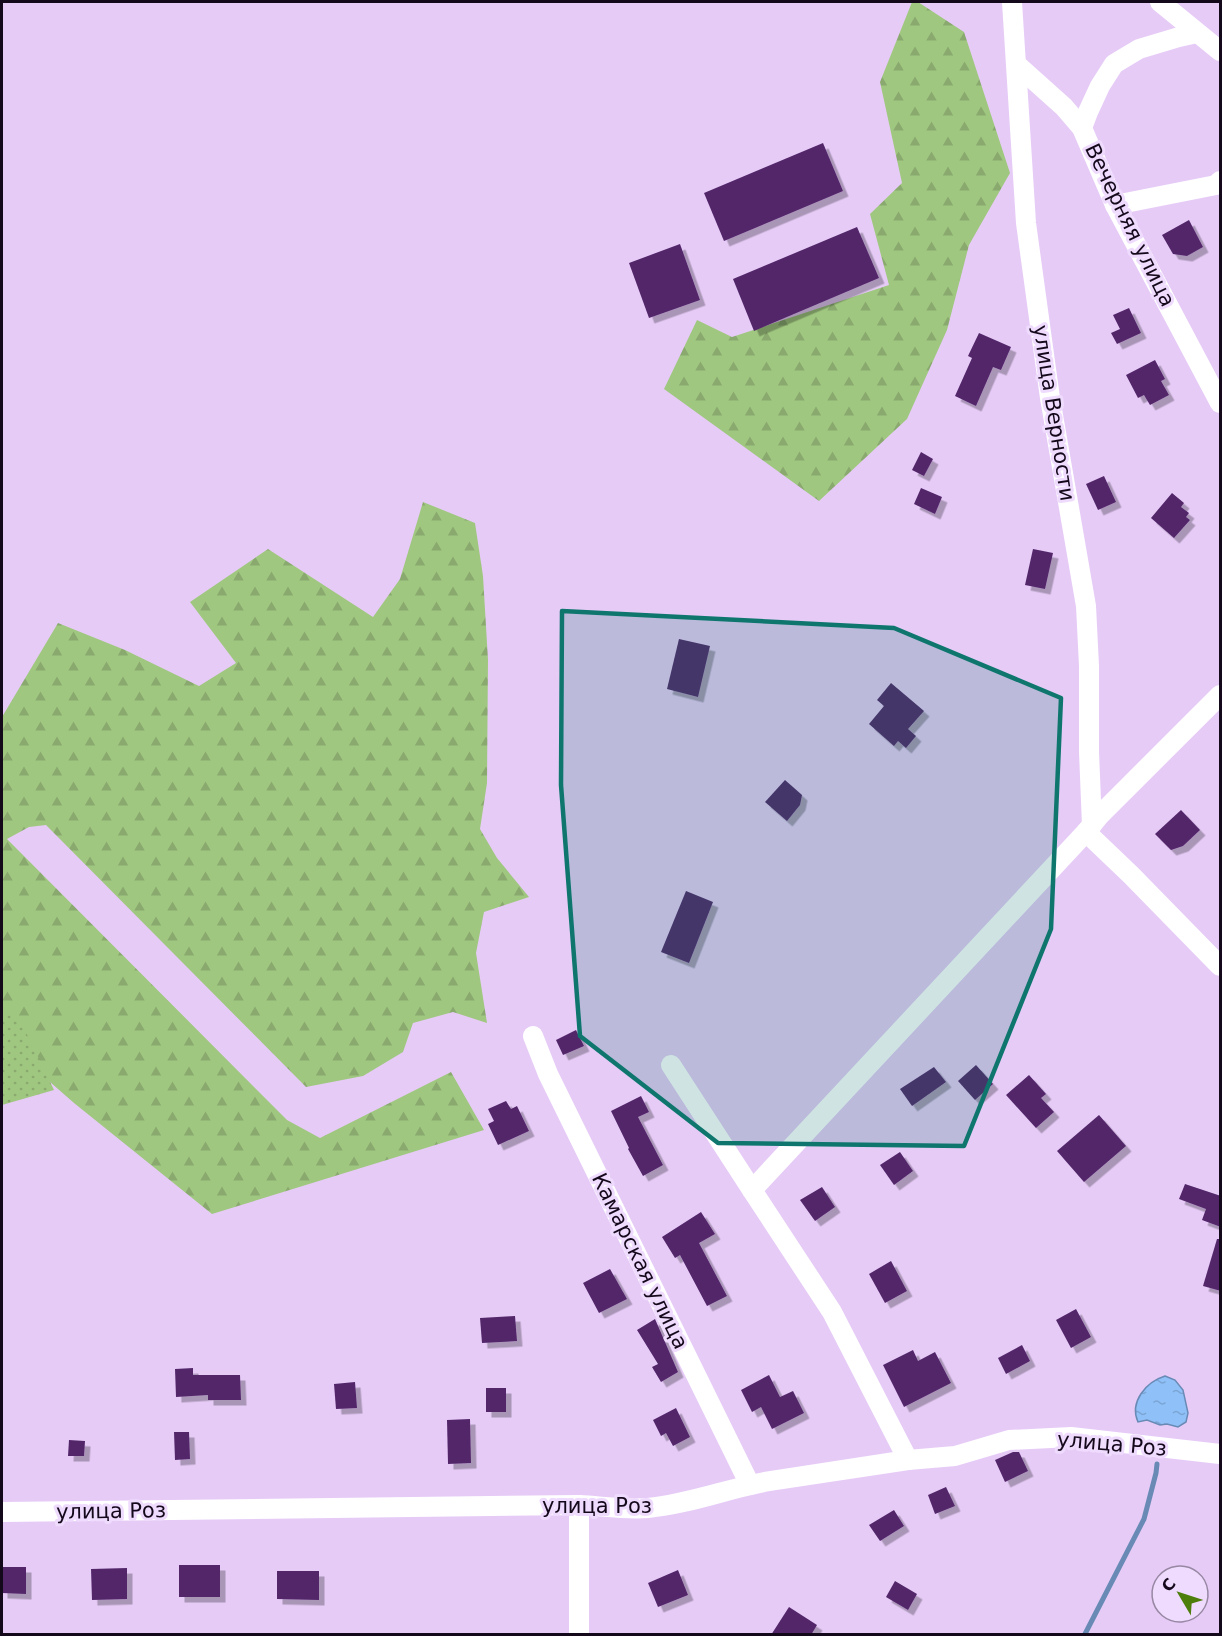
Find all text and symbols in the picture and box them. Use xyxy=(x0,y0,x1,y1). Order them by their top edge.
street label: Вечерняя улица xyxy=(1080,140,1180,310)
street label: улица Верности xyxy=(1028,323,1080,503)
street label: Камарская улица xyxy=(587,1169,693,1353)
street label: улица Роз xyxy=(1056,1427,1168,1461)
street label: улица Роз xyxy=(542,1494,652,1518)
street label: улица Роз xyxy=(56,1498,166,1524)
north arrow xyxy=(1150,1564,1210,1624)
text: С xyxy=(1158,1574,1180,1595)

